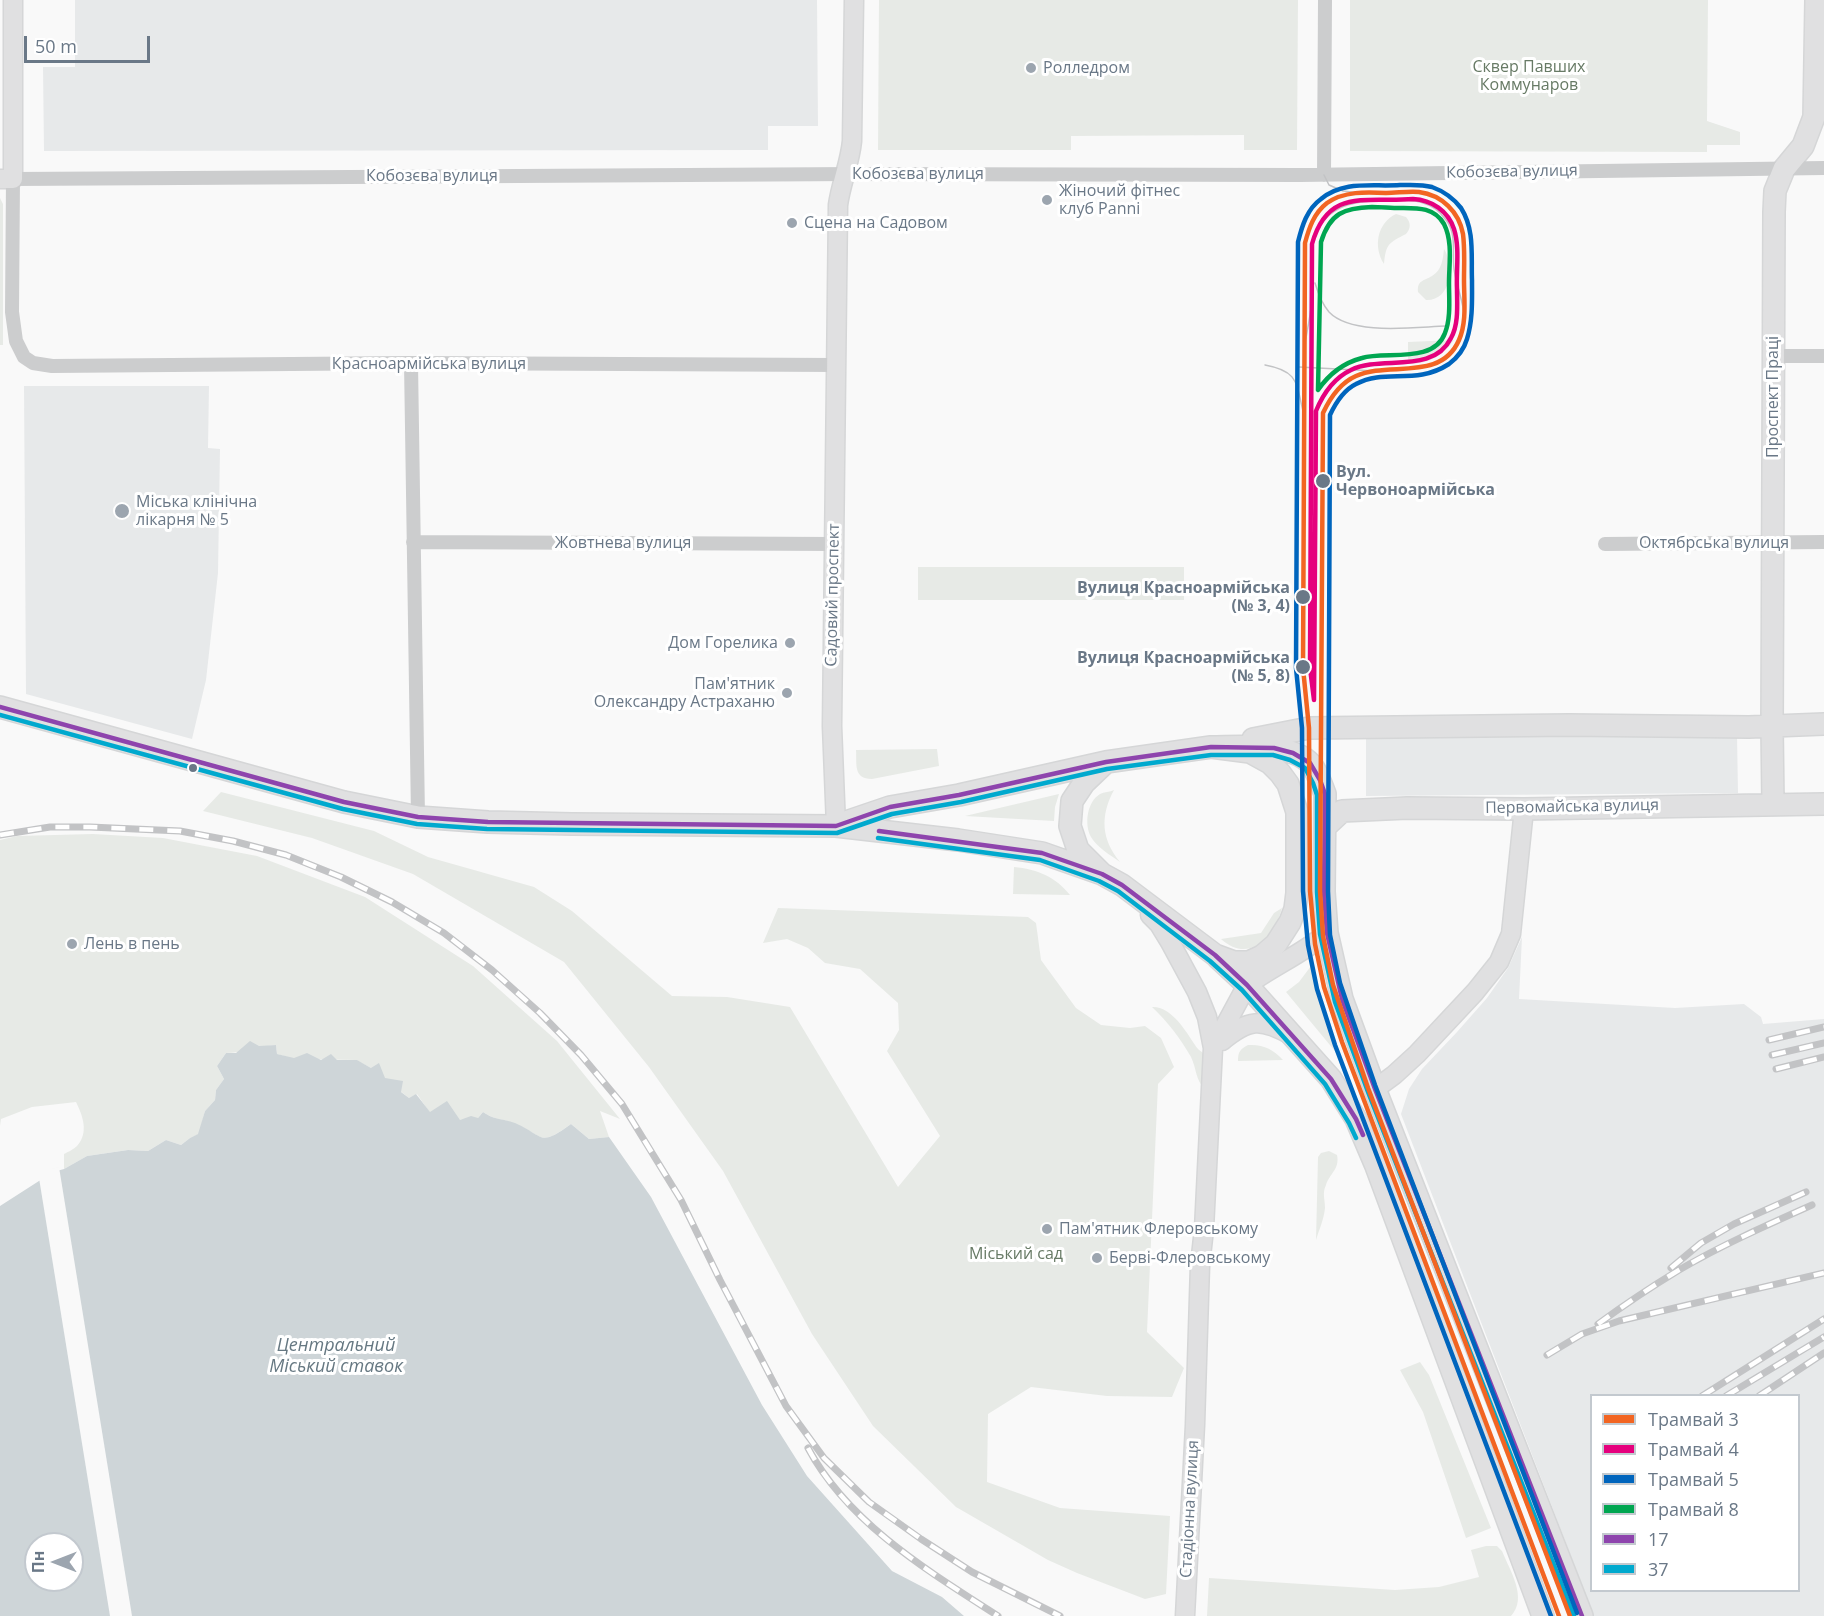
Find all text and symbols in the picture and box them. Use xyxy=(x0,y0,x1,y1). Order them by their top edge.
scale bar xyxy=(27,24,153,62)
text: 50 m xyxy=(35,34,77,58)
park label: Сквер Павших Коммунаров xyxy=(1473,57,1585,95)
place label: Ролледром xyxy=(1043,58,1130,78)
marker: Ролледром xyxy=(1024,61,1038,75)
street label: Кобозєва вулиця xyxy=(1446,161,1578,183)
street label: Кобозєва вулиця xyxy=(852,164,984,184)
street label: Кобозєва вулиця xyxy=(366,166,498,186)
place label: Жіночий фітнес клуб Panni xyxy=(1059,181,1180,219)
marker: Жіночий фітнес клуб Panni xyxy=(1040,193,1054,207)
place label: Сцена на Садовом xyxy=(804,213,948,233)
marker: Сцена на Садовом xyxy=(785,216,799,230)
street label: Проспект Праці xyxy=(1763,336,1783,458)
street label: Красноармійська вулиця xyxy=(332,354,526,374)
place label: Вул. Червоноармійська xyxy=(1336,462,1495,500)
marker: Вул. Червоноармійська xyxy=(1314,472,1332,490)
place label: Міська клінічна лікарня № 5 xyxy=(136,492,257,530)
marker: Міська клінічна лікарня № 5 xyxy=(113,502,131,520)
street label: Садовий проспект xyxy=(822,523,844,667)
street label: Жовтнева вулиця xyxy=(555,533,691,553)
street label: Октябрська вулиця xyxy=(1639,533,1789,553)
place label: Вулиця Красноармійська (№ 3, 4) xyxy=(1077,578,1290,616)
marker: Вулиця Красноармійська (№ 3, 4) xyxy=(1294,588,1312,606)
place label: Дом Горелика xyxy=(668,633,778,653)
marker: Дом Горелика xyxy=(783,636,797,650)
place label: Вулиця Красноармійська (№ 5, 8) xyxy=(1077,648,1290,686)
marker: Вулиця Красноармійська (№ 5, 8) xyxy=(1294,658,1312,676)
place label: Пам'ятник Олександру Астраханю xyxy=(594,674,775,712)
marker: Пам'ятник Олександру Астраханю xyxy=(780,686,794,700)
unlabelled marker xyxy=(187,762,199,774)
street label: Первомайська вулиця xyxy=(1485,796,1659,818)
place label: Лень в пень xyxy=(84,934,180,954)
marker: Лень в пень xyxy=(65,937,79,951)
place label: Пам'ятник Флеровському xyxy=(1059,1219,1258,1239)
marker: Пам'ятник Флеровському xyxy=(1040,1222,1054,1236)
park label: Міський сад xyxy=(969,1244,1063,1264)
place label: Берві-Флеровському xyxy=(1109,1248,1270,1268)
marker: Берві-Флеровському xyxy=(1090,1251,1104,1265)
water label: Центральний Міський ставок xyxy=(269,1335,403,1378)
legend xyxy=(1590,1394,1800,1592)
text: Трамвай 3 xyxy=(1648,1407,1739,1431)
text: Трамвай 4 xyxy=(1648,1437,1739,1461)
street label: Стадіонна вулиця xyxy=(1177,1440,1203,1578)
text: Трамвай 5 xyxy=(1648,1467,1739,1491)
text: Трамвай 8 xyxy=(1648,1497,1739,1521)
text: 17 xyxy=(1648,1527,1669,1551)
north arrow xyxy=(24,1532,84,1592)
text: Пн xyxy=(27,1551,49,1573)
text: 37 xyxy=(1648,1557,1669,1581)

